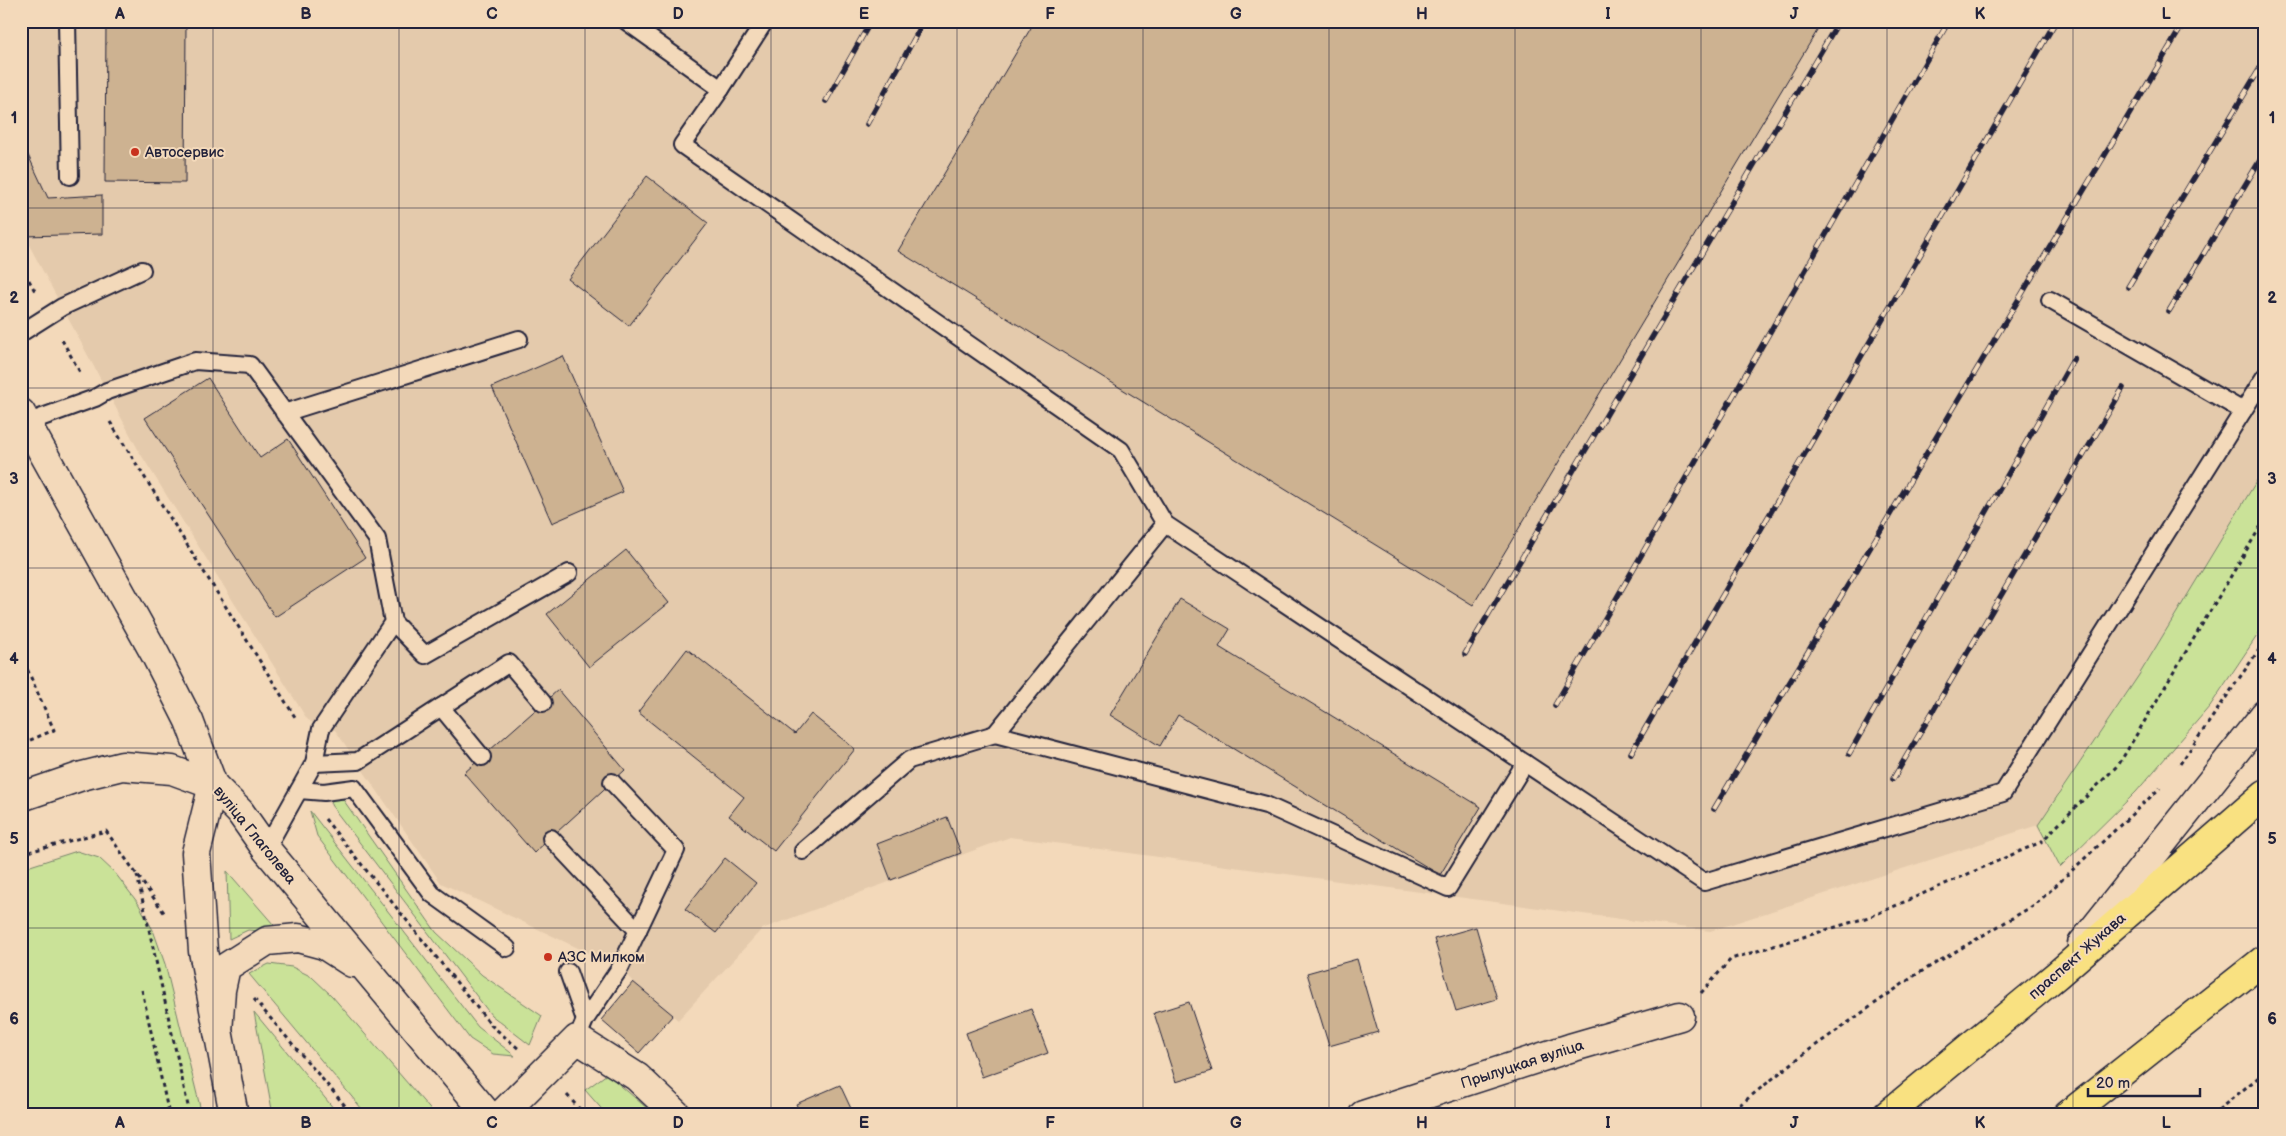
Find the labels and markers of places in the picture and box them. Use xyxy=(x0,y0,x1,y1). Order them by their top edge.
place label: Автосервис xyxy=(144,143,225,162)
marker: Автосервис xyxy=(129,146,141,158)
place label: АЗС Милком xyxy=(557,948,645,967)
marker: АЗС Милком xyxy=(542,951,554,963)

